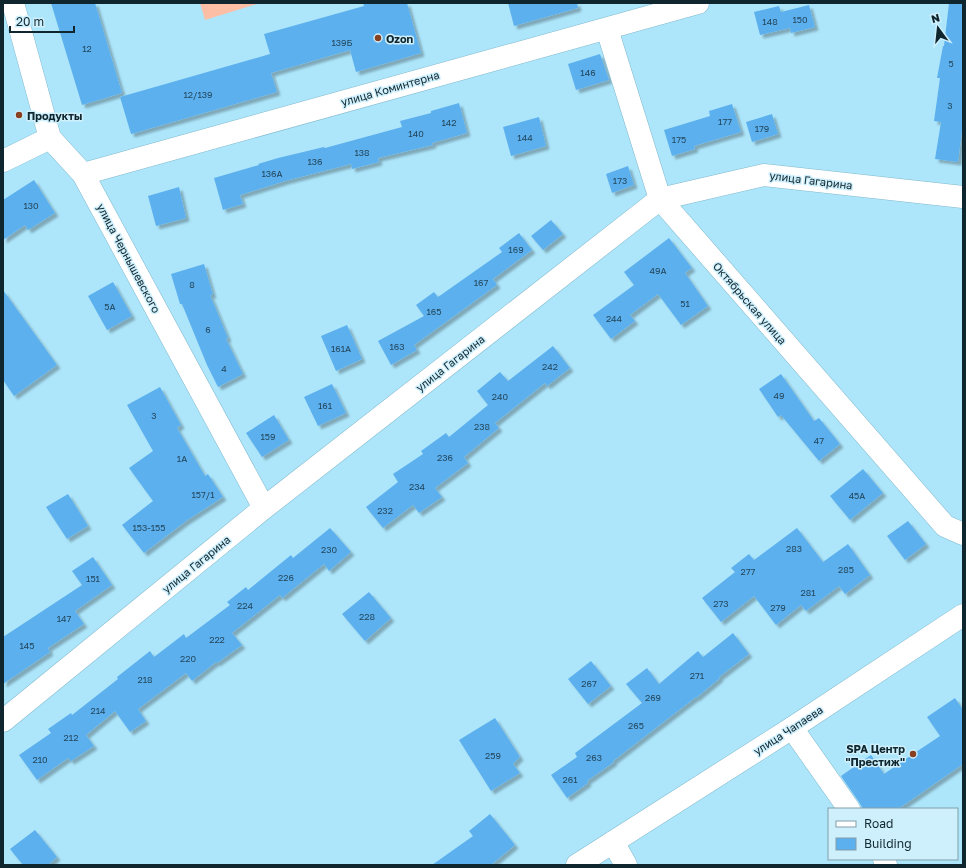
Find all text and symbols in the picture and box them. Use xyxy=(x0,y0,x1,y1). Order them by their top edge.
scale bar xyxy=(10,8,74,34)
north arrow xyxy=(918,8,958,48)
text: N xyxy=(930,10,941,25)
text: 20 m xyxy=(16,14,44,29)
house number: 150 xyxy=(792,14,808,25)
house number: 148 xyxy=(762,16,778,27)
place label: Ozon xyxy=(386,32,414,45)
marker: Ozon xyxy=(373,33,383,43)
house number: 139Б xyxy=(331,37,353,48)
house number: 12 xyxy=(82,43,92,54)
house number: 5 xyxy=(948,58,954,69)
house number: 146 xyxy=(580,67,596,78)
street label: улица Коминтерна xyxy=(339,68,441,108)
house number: 12/139 xyxy=(184,89,212,100)
house number: 3 xyxy=(947,100,953,111)
place label: Продукты xyxy=(27,109,82,122)
marker: Продукты xyxy=(14,110,24,120)
house number: 177 xyxy=(718,116,732,127)
house number: 142 xyxy=(441,117,457,128)
house number: 179 xyxy=(755,123,769,134)
house number: 140 xyxy=(408,128,424,139)
house number: 144 xyxy=(517,132,533,143)
house number: 175 xyxy=(672,134,686,145)
house number: 138 xyxy=(354,147,370,158)
house number: 136 xyxy=(307,156,323,167)
house number: 136А xyxy=(261,168,283,179)
street label: улица Гагарина xyxy=(769,168,853,192)
house number: 173 xyxy=(613,175,627,186)
house number: 130 xyxy=(23,200,39,211)
street label: улица Чернышевского xyxy=(95,201,164,315)
house number: 169 xyxy=(508,244,524,255)
street label: Октябрьская улица xyxy=(711,259,789,347)
house number: 49А xyxy=(650,265,666,276)
house number: 167 xyxy=(474,277,489,288)
house number: 8 xyxy=(189,279,195,290)
house number: 51 xyxy=(680,298,690,309)
house number: 5А xyxy=(104,301,116,312)
house number: 165 xyxy=(426,306,442,317)
house number: 244 xyxy=(606,313,623,324)
house number: 6 xyxy=(205,324,211,335)
street label: улица Гагарина xyxy=(413,332,487,394)
house number: 163 xyxy=(389,341,405,352)
house number: 161А xyxy=(331,343,351,354)
house number: 242 xyxy=(542,361,558,372)
house number: 4 xyxy=(221,363,227,374)
house number: 49 xyxy=(774,390,784,401)
house number: 240 xyxy=(492,391,509,402)
house number: 161 xyxy=(318,400,333,411)
house number: 3 xyxy=(151,410,157,421)
house number: 238 xyxy=(474,421,490,432)
house number: 159 xyxy=(260,431,276,442)
house number: 47 xyxy=(814,435,824,446)
house number: 236 xyxy=(437,452,453,463)
house number: 1А xyxy=(177,453,187,464)
house number: 234 xyxy=(409,481,425,492)
house number: 157/1 xyxy=(191,489,215,500)
house number: 45А xyxy=(849,490,865,501)
house number: 232 xyxy=(377,505,393,516)
house number: 153-155 xyxy=(132,522,166,533)
street label: улица Гагарина xyxy=(159,533,233,595)
house number: 283 xyxy=(786,543,802,554)
house number: 230 xyxy=(321,544,337,555)
house number: 285 xyxy=(838,564,854,575)
house number: 277 xyxy=(741,566,756,577)
house number: 226 xyxy=(278,572,294,583)
house number: 151 xyxy=(86,573,101,584)
house number: 281 xyxy=(800,587,816,598)
house number: 273 xyxy=(713,598,729,609)
house number: 224 xyxy=(237,600,253,611)
house number: 279 xyxy=(770,602,786,613)
house number: 228 xyxy=(359,611,375,622)
house number: 147 xyxy=(57,613,72,624)
house number: 222 xyxy=(209,634,225,645)
house number: 145 xyxy=(19,640,35,651)
house number: 220 xyxy=(180,653,196,664)
house number: 271 xyxy=(690,670,705,681)
house number: 218 xyxy=(137,674,153,685)
house number: 267 xyxy=(581,678,597,689)
house number: 269 xyxy=(645,692,661,703)
street label: улица Чапаева xyxy=(751,703,825,757)
house number: 214 xyxy=(90,705,106,716)
house number: 265 xyxy=(628,720,644,731)
house number: 212 xyxy=(64,732,78,743)
place label: SPA Центр "Престиж" xyxy=(845,742,905,768)
marker: SPA Центр "Престиж" xyxy=(908,749,918,759)
house number: 259 xyxy=(485,750,501,761)
house number: 263 xyxy=(586,752,602,763)
house number: 210 xyxy=(32,754,48,765)
house number: 261 xyxy=(562,774,578,785)
legend xyxy=(828,808,958,860)
text: Road xyxy=(864,816,893,831)
text: Building xyxy=(864,836,912,851)

